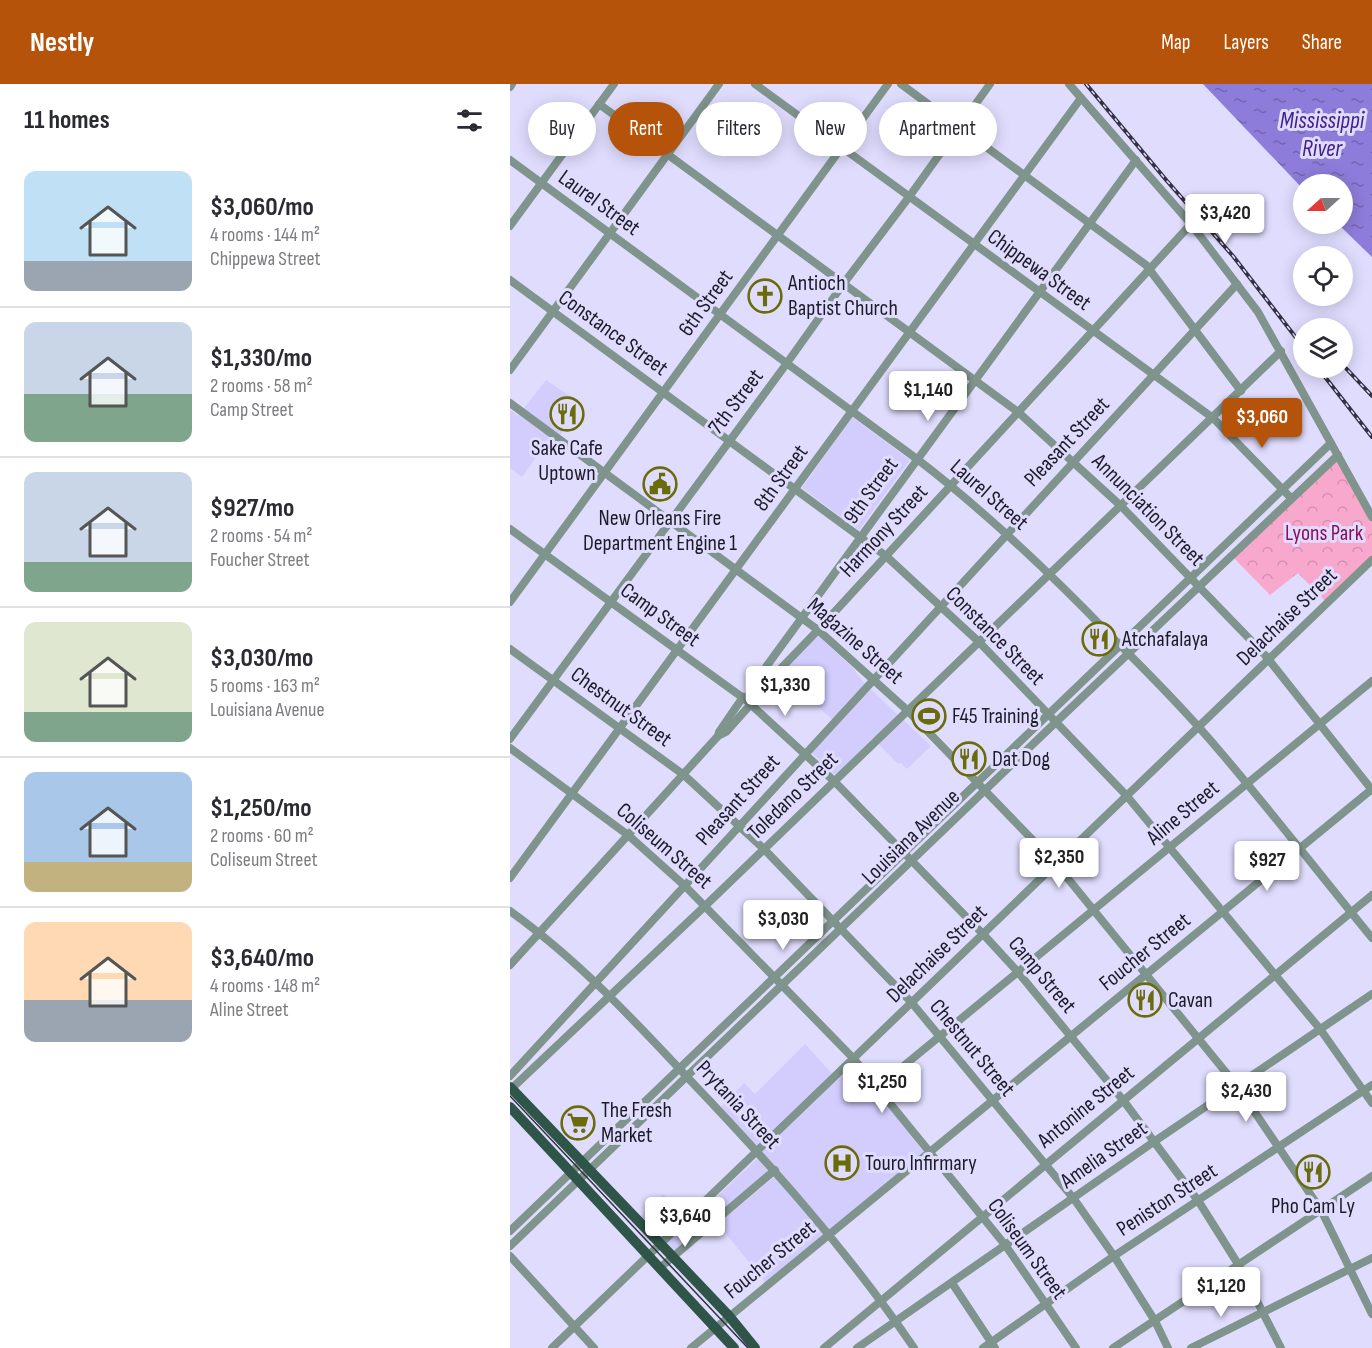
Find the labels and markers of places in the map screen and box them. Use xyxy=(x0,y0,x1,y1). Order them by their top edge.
pin: $3,420 xyxy=(1176,194,1274,245)
place label: Antioch Baptist Church xyxy=(787,270,898,322)
church icon: Antioch Baptist Church xyxy=(747,278,783,314)
pin: $1,140 xyxy=(879,371,977,422)
restaurant icon: Sake Cafe Uptown xyxy=(549,396,585,432)
pin: $3,060 xyxy=(1213,398,1311,449)
place label: Sake Cafe Uptown xyxy=(531,435,603,487)
public building icon: New Orleans Fire Department Engine 1 xyxy=(642,466,678,502)
place label: New Orleans Fire Department Engine 1 xyxy=(583,505,737,557)
restaurant icon: Atchafalaya xyxy=(1081,621,1117,657)
place label: Atchafalaya xyxy=(1121,626,1208,653)
pin: $1,330 xyxy=(736,666,834,717)
sports icon: F45 Training xyxy=(911,698,947,734)
place label: F45 Training xyxy=(952,703,1039,730)
restaurant icon: Dat Dog xyxy=(951,741,987,777)
place label: Dat Dog xyxy=(992,746,1050,773)
pin: $2,350 xyxy=(1010,838,1108,889)
pin: $927 xyxy=(1231,841,1303,892)
pin: $3,030 xyxy=(734,900,832,951)
restaurant icon: Cavan xyxy=(1127,982,1163,1018)
place label: Cavan xyxy=(1168,987,1213,1014)
pin: $1,250 xyxy=(833,1063,931,1114)
pin: $2,430 xyxy=(1197,1072,1295,1123)
place label: The Fresh Market xyxy=(601,1097,672,1149)
supermarket icon: The Fresh Market xyxy=(560,1105,596,1141)
hospital icon: Touro Infirmary xyxy=(824,1145,860,1181)
place label: Touro Infirmary xyxy=(865,1150,977,1177)
restaurant icon: Pho Cam Ly xyxy=(1295,1154,1331,1190)
place label: Pho Cam Ly xyxy=(1271,1193,1355,1220)
pin: $3,640 xyxy=(636,1197,734,1248)
pin: $1,120 xyxy=(1172,1267,1270,1318)

